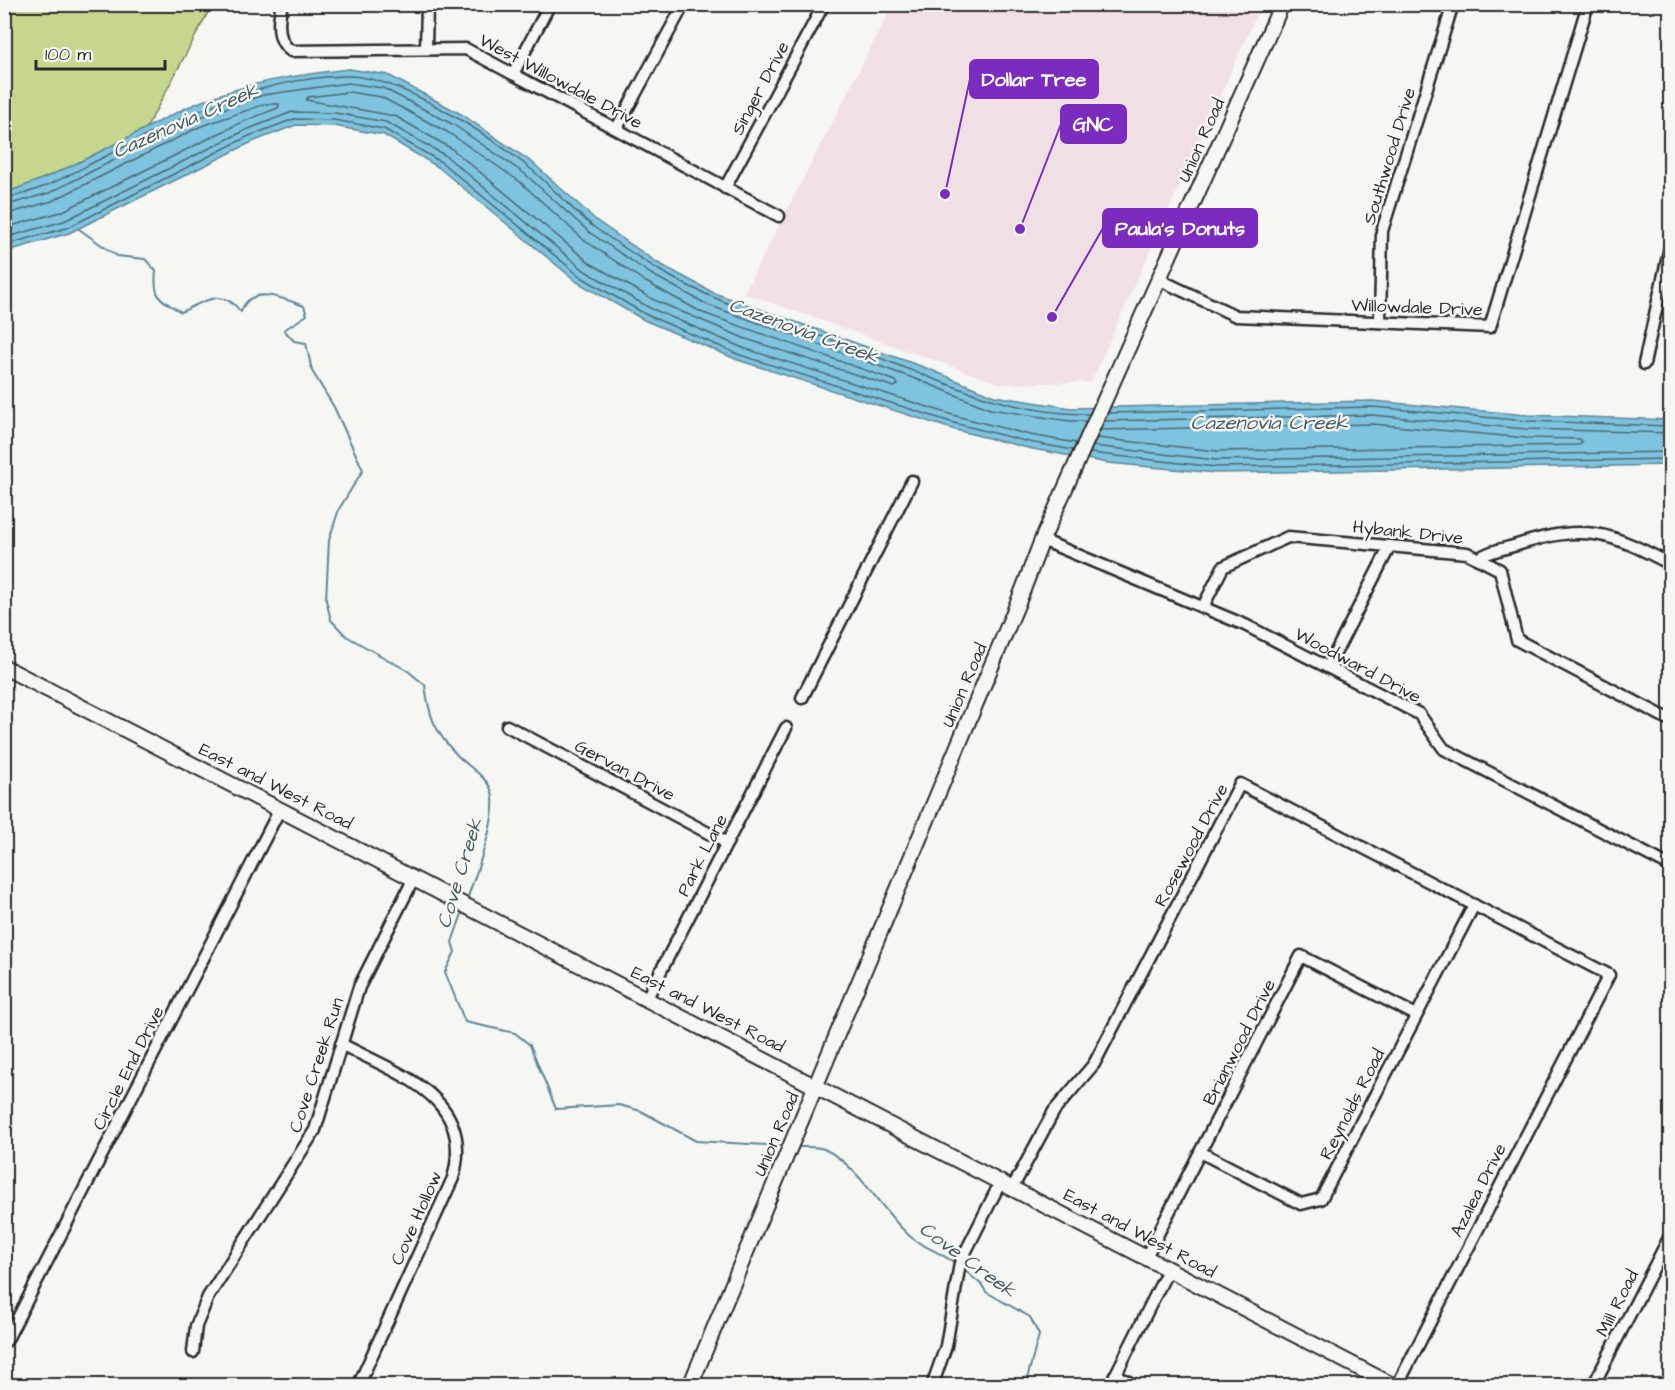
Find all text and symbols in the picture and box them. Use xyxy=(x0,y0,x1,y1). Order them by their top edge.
street label: West Willowdale Drive xyxy=(475,28,647,135)
scale bar xyxy=(36,33,165,71)
street label: Singer Drive xyxy=(725,37,797,140)
text: 100 m xyxy=(45,42,91,67)
callout: Dollar Tree xyxy=(970,60,1098,98)
text: Dollar Tree xyxy=(982,66,1087,94)
water label: Cazenovia Creek xyxy=(108,76,263,166)
street label: Southwood Drive xyxy=(1357,85,1422,228)
street label: Union Road xyxy=(1172,94,1231,186)
callout: GNC xyxy=(1061,105,1126,143)
text: GNC xyxy=(1073,111,1114,139)
callout: Paula's Donuts xyxy=(1103,209,1257,247)
text: Paula's Donuts xyxy=(1115,215,1245,243)
water label: Cazenovia Creek xyxy=(725,291,883,371)
street label: Willowdale Drive xyxy=(1351,293,1483,322)
water label: Cazenovia Creek xyxy=(1190,409,1348,437)
street label: Hybank Drive xyxy=(1351,514,1465,552)
street label: Woodward Drive xyxy=(1290,622,1426,709)
street label: Union Road xyxy=(935,639,993,731)
street label: Gervan Drive xyxy=(570,734,680,807)
street label: East and West Road xyxy=(195,737,357,836)
street label: Rosewood Drive xyxy=(1148,779,1235,911)
street label: Park Lane xyxy=(671,810,734,901)
water label: Cove Creek xyxy=(430,814,490,932)
street label: East and West Road xyxy=(627,960,789,1059)
street label: Brianwood Drive xyxy=(1197,975,1282,1109)
street label: Cove Creek Run xyxy=(283,994,350,1136)
street label: Circle End Drive xyxy=(86,1002,171,1135)
street label: Reynolds Road xyxy=(1314,1045,1392,1164)
street label: Union Road xyxy=(747,1088,805,1180)
street label: Azalea Drive xyxy=(1444,1139,1513,1241)
street label: Cove Hollow xyxy=(385,1167,448,1269)
street label: East and West Road xyxy=(1059,1183,1220,1284)
water label: Cove Creek xyxy=(913,1215,1022,1305)
street label: Mill Road xyxy=(1590,1266,1645,1341)

